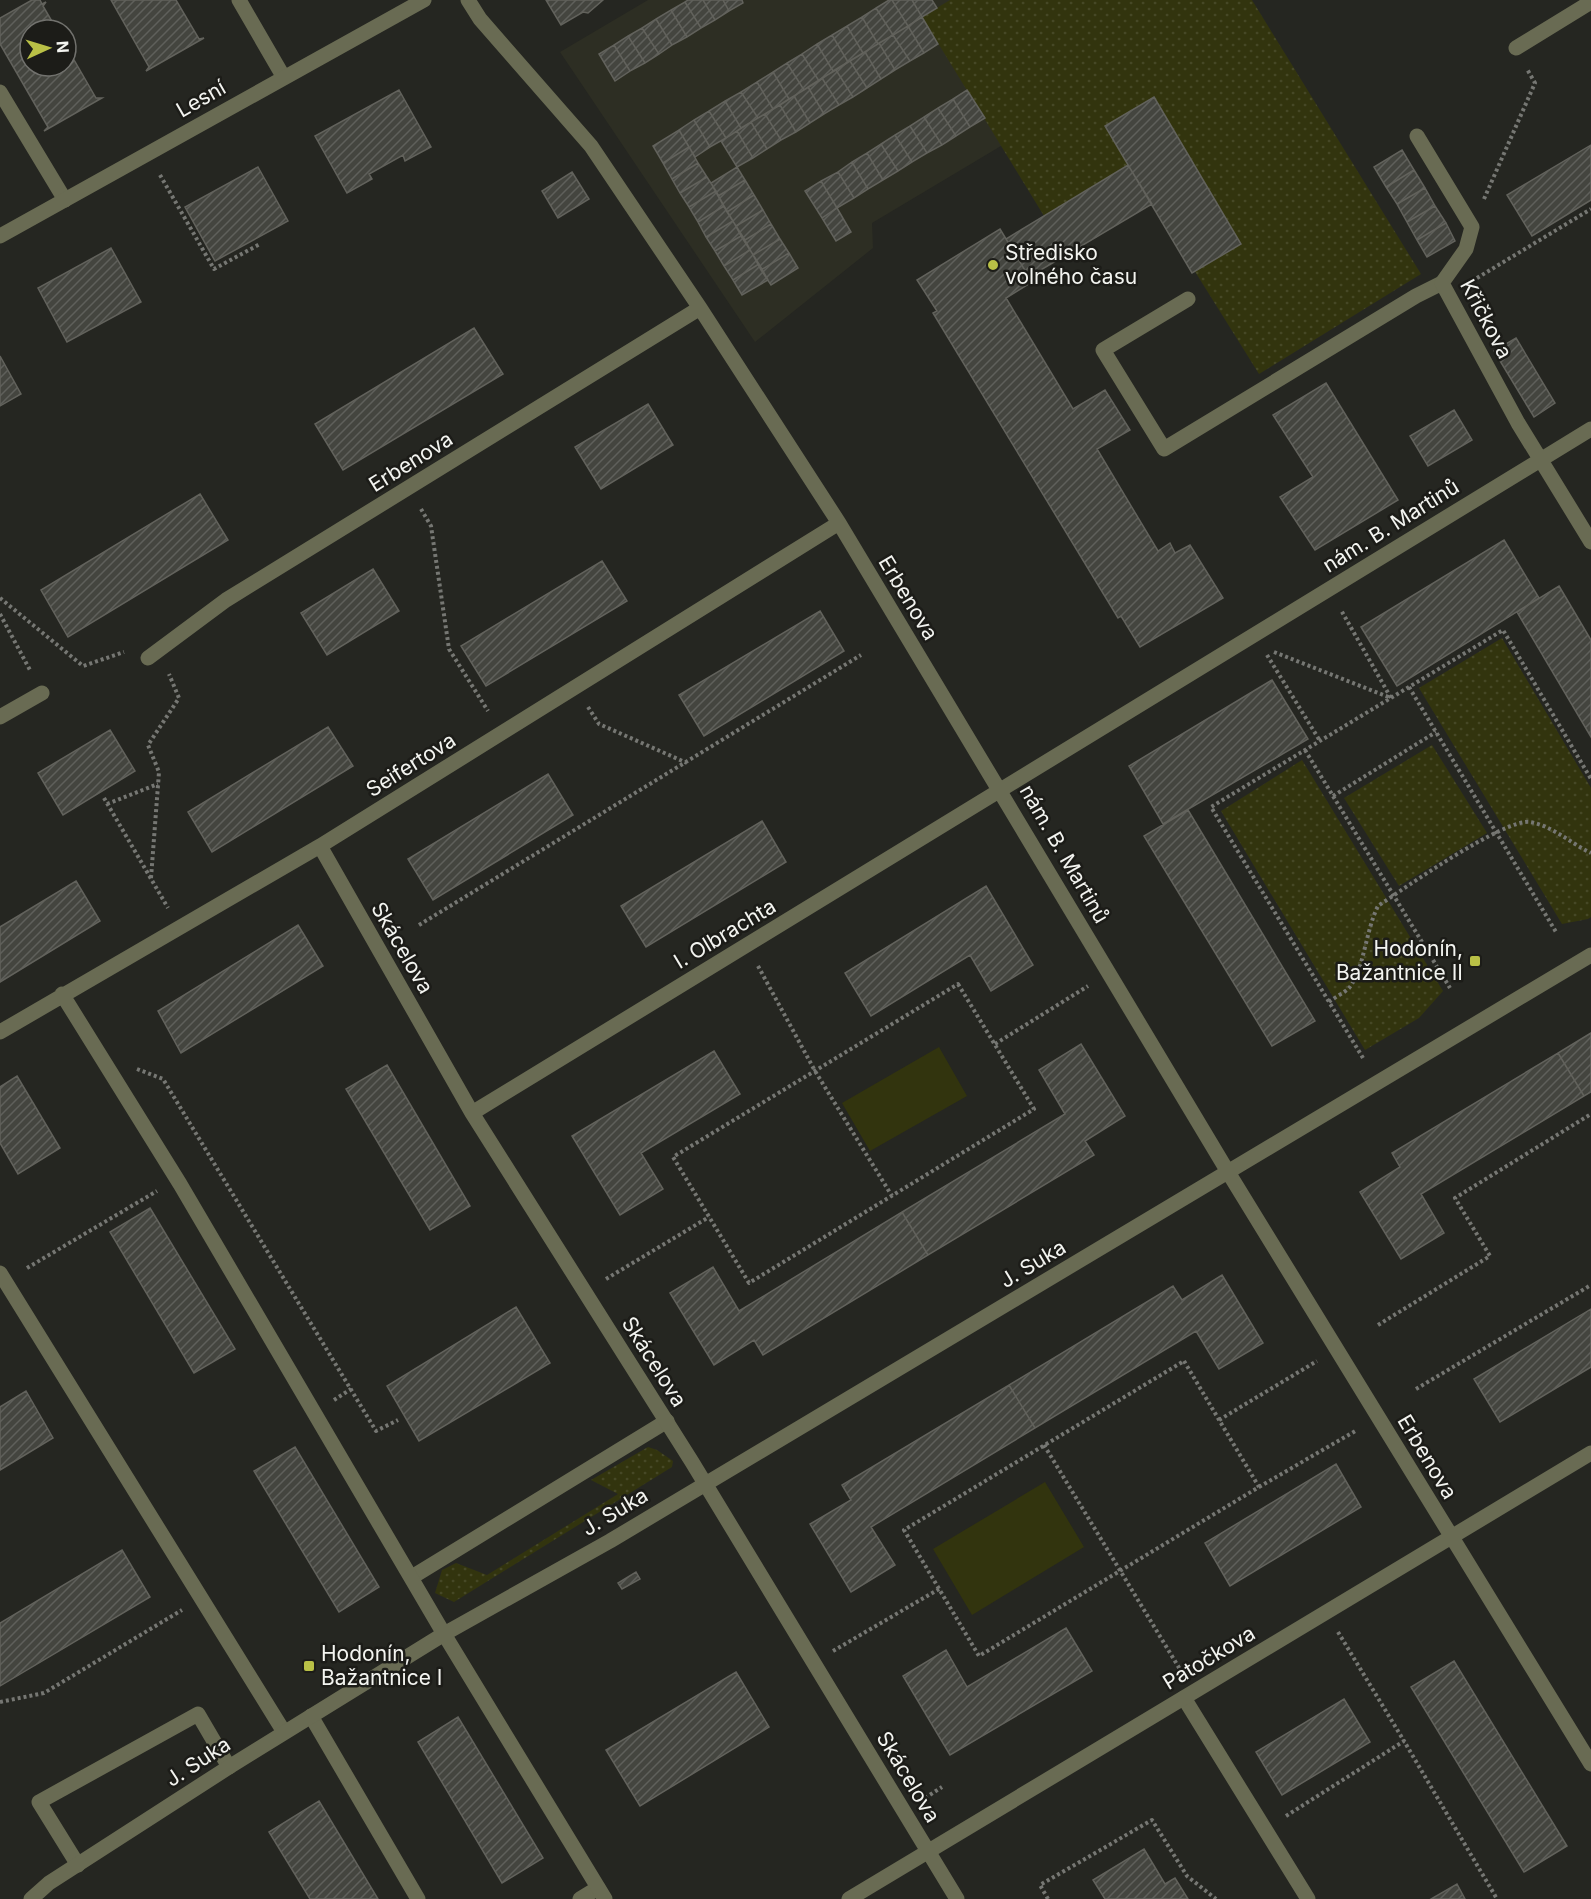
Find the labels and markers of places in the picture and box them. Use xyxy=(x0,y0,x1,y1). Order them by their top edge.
place label: Středisko volného času xyxy=(1005,240,1137,289)
marker: Středisko volného času xyxy=(986,258,1000,272)
place label: Hodonín, Bažantnice II xyxy=(1336,936,1463,985)
marker: Hodonín, Bažantnice II xyxy=(1468,954,1482,968)
place label: Hodonín, Bažantnice I xyxy=(321,1641,442,1690)
marker: Hodonín, Bažantnice I xyxy=(302,1659,316,1673)

